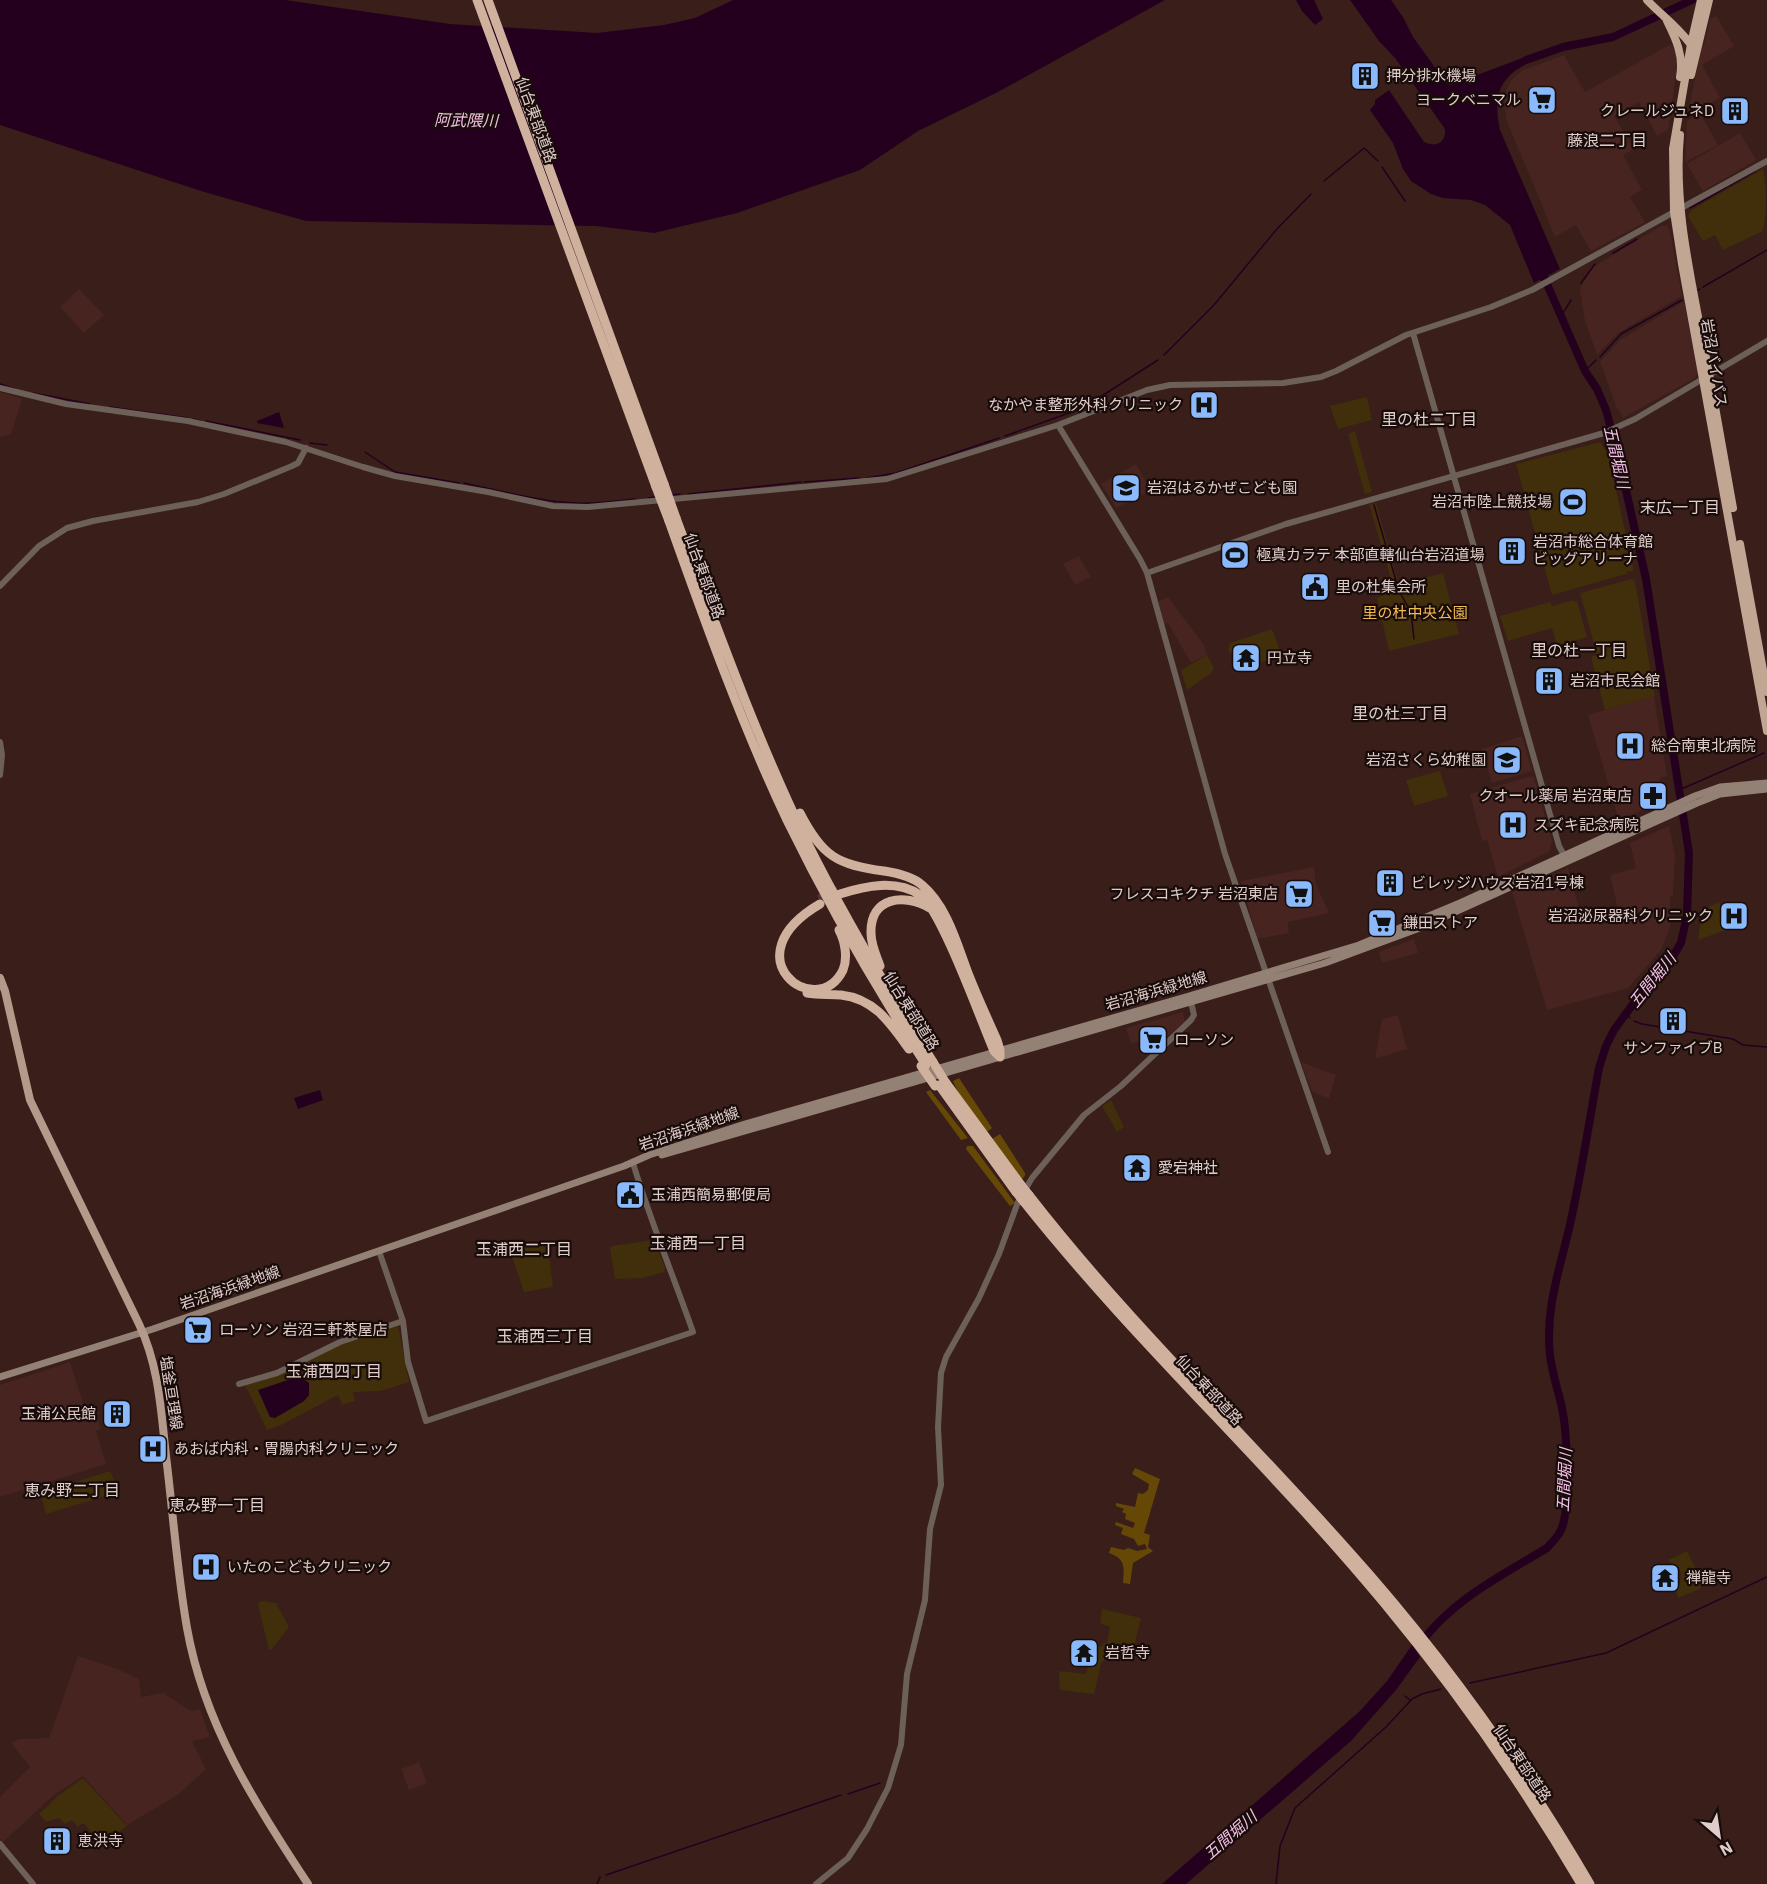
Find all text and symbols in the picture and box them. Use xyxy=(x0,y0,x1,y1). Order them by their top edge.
building icon: 押分排水機場 xyxy=(1349,60,1381,92)
place label: 押分排水機場 xyxy=(1386,66,1476,85)
street label: 仙台東部道路 xyxy=(512,74,561,165)
supermarket icon: ヨークベニマル xyxy=(1526,84,1558,116)
place label: ヨークベニマル xyxy=(1416,90,1521,109)
building icon: クレールジュネD xyxy=(1719,95,1751,127)
place label: クレールジュネD xyxy=(1600,101,1714,120)
water label: 阿武隈川 xyxy=(434,109,500,131)
district label: 藤浪二丁目 xyxy=(1567,130,1647,150)
street label: 岩沼バイパス xyxy=(1697,317,1732,409)
hospital icon: なかやま整形外科クリニック xyxy=(1188,389,1220,421)
place label: なかやま整形外科クリニック xyxy=(988,395,1183,414)
district label: 里の杜二丁目 xyxy=(1381,409,1477,429)
water label: 五間堀川 xyxy=(1600,424,1634,492)
school or university icon: 岩沼はるかぜこども園 xyxy=(1110,472,1142,504)
place label: 岩沼はるかぜこども園 xyxy=(1147,478,1297,497)
sports icon: 岩沼市陸上競技場 xyxy=(1557,486,1589,518)
place label: 岩沼市陸上競技場 xyxy=(1432,492,1552,511)
district label: 末広一丁目 xyxy=(1640,497,1720,517)
street label: 仙台東部道路 xyxy=(680,530,729,621)
place label: 岩沼市総合体育館 ビッグアリーナ xyxy=(1533,532,1653,568)
building icon: 岩沼市総合体育館 ビッグアリーナ xyxy=(1496,535,1528,567)
sports icon: 極真カラテ 本部直轄仙台岩沼道場 xyxy=(1219,539,1251,571)
place label: 極真カラテ 本部直轄仙台岩沼道場 xyxy=(1256,545,1485,564)
public building icon: 里の杜集会所 xyxy=(1299,571,1331,603)
place label: 里の杜集会所 xyxy=(1336,577,1426,596)
park label: 里の杜中央公園 xyxy=(1362,603,1468,622)
district label: 里の杜一丁目 xyxy=(1531,640,1627,660)
temple icon: 円立寺 xyxy=(1230,642,1262,674)
place label: 円立寺 xyxy=(1267,648,1312,667)
building icon: 岩沼市民会館 xyxy=(1533,665,1565,697)
place label: 岩沼市民会館 xyxy=(1570,671,1660,690)
district label: 里の杜三丁目 xyxy=(1352,703,1448,723)
hospital icon: 総合南東北病院 xyxy=(1614,730,1646,762)
place label: 総合南東北病院 xyxy=(1651,736,1756,755)
school or university icon: 岩沼さくら幼稚園 xyxy=(1491,744,1523,776)
place label: 岩沼さくら幼稚園 xyxy=(1366,750,1486,769)
pharmacy icon: クオール薬局 岩沼東店 xyxy=(1637,780,1669,812)
place label: クオール薬局 岩沼東店 xyxy=(1478,786,1632,805)
hospital icon: スズキ記念病院 xyxy=(1497,809,1529,841)
place label: スズキ記念病院 xyxy=(1534,815,1639,834)
building icon: ビレッジハウス岩沼1号棟 xyxy=(1374,867,1406,899)
place label: ビレッジハウス岩沼1号棟 xyxy=(1411,873,1584,892)
supermarket icon: フレスコキクチ 岩沼東店 xyxy=(1283,878,1315,910)
place label: フレスコキクチ 岩沼東店 xyxy=(1109,884,1278,903)
hospital icon: 岩沼泌尿器科クリニック xyxy=(1718,900,1750,932)
place label: 岩沼泌尿器科クリニック xyxy=(1548,906,1713,925)
supermarket icon: 鎌田ストア xyxy=(1366,907,1398,939)
place label: 鎌田ストア xyxy=(1403,913,1478,932)
water label: 五間堀川 xyxy=(1624,947,1681,1011)
street label: 岩沼海浜緑地線 xyxy=(1103,967,1209,1014)
street label: 仙台東部道路 xyxy=(880,968,943,1054)
building icon: サンファイブB xyxy=(1657,1005,1689,1037)
supermarket icon: ローソン xyxy=(1137,1024,1169,1056)
place label: ローソン xyxy=(1174,1030,1234,1049)
place label: サンファイブB xyxy=(1623,1038,1723,1057)
street label: 岩沼海浜緑地線 xyxy=(636,1102,742,1155)
temple icon: 愛宕神社 xyxy=(1121,1152,1153,1184)
place label: 愛宕神社 xyxy=(1158,1158,1218,1177)
public building icon: 玉浦西簡易郵便局 xyxy=(614,1179,646,1211)
place label: 玉浦西簡易郵便局 xyxy=(651,1185,771,1204)
district label: 玉浦西一丁目 xyxy=(650,1233,746,1253)
district label: 玉浦西二丁目 xyxy=(476,1239,572,1259)
street label: 岩沼海浜緑地線 xyxy=(177,1261,283,1314)
supermarket icon: ローソン 岩沼三軒茶屋店 xyxy=(182,1314,214,1346)
place label: ローソン 岩沼三軒茶屋店 xyxy=(219,1320,388,1339)
district label: 玉浦西三丁目 xyxy=(497,1326,593,1346)
street label: 仙台東部道路 xyxy=(1172,1350,1247,1429)
street label: 塩釜亘理線 xyxy=(156,1354,187,1431)
district label: 玉浦西四丁目 xyxy=(286,1361,382,1381)
building icon: 玉浦公民館 xyxy=(101,1398,133,1430)
place label: 玉浦公民館 xyxy=(21,1404,96,1423)
hospital icon: あおば内科・胃腸内科クリニック xyxy=(137,1433,169,1465)
place label: あおば内科・胃腸内科クリニック xyxy=(174,1439,399,1458)
water label: 五間堀川 xyxy=(1552,1446,1576,1512)
district label: 恵み野二丁目 xyxy=(24,1480,120,1500)
district label: 恵み野一丁目 xyxy=(169,1495,265,1515)
hospital icon: いたのこどもクリニック xyxy=(190,1551,222,1583)
place label: いたのこどもクリニック xyxy=(227,1557,392,1576)
temple icon: 禅龍寺 xyxy=(1649,1562,1681,1594)
place label: 禅龍寺 xyxy=(1686,1568,1731,1587)
temple icon: 岩哲寺 xyxy=(1068,1637,1100,1669)
place label: 岩哲寺 xyxy=(1105,1643,1150,1662)
street label: 仙台東部道路 xyxy=(1489,1720,1555,1805)
water label: 五間堀川 xyxy=(1199,1805,1262,1864)
north arrow xyxy=(1689,1806,1749,1866)
building icon: 恵洪寺 xyxy=(41,1825,73,1857)
place label: 恵洪寺 xyxy=(78,1831,123,1850)
text: N xyxy=(1716,1838,1736,1861)

